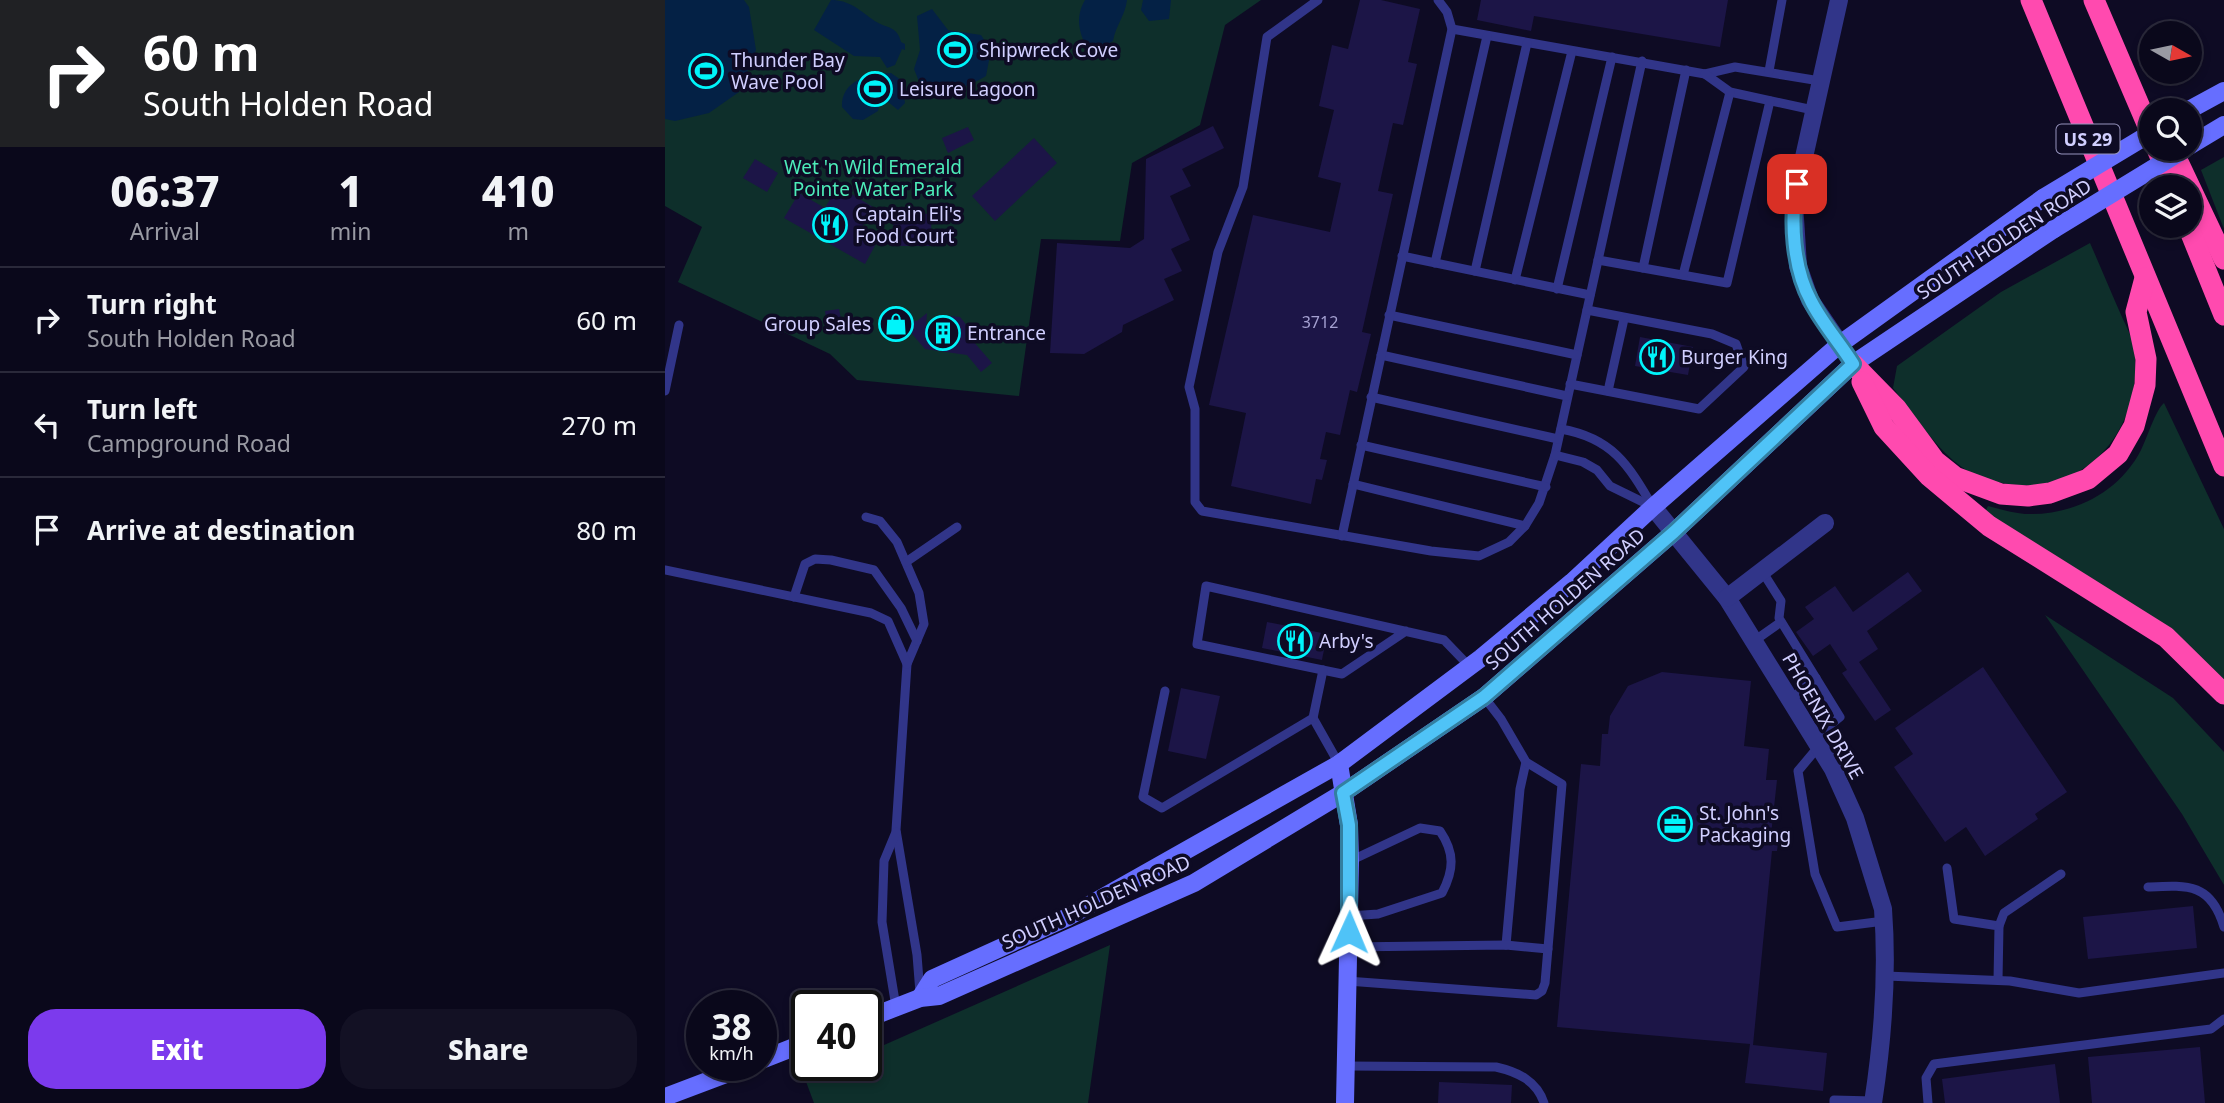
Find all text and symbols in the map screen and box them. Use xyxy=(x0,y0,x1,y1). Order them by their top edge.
text: 60 m xyxy=(143,19,260,85)
north arrow xyxy=(2139,21,2201,84)
map controls xyxy=(2139,21,2202,238)
icon: right xyxy=(28,28,119,119)
sports icon: Shipwreck Cove xyxy=(936,31,974,69)
place label: Shipwreck Cove xyxy=(979,37,1118,63)
place label: Thunder Bay Wave Pool xyxy=(731,47,845,95)
sports icon: Thunder Bay Wave Pool xyxy=(687,52,725,90)
sports icon: Leisure Lagoon xyxy=(856,70,894,108)
place label: Leisure Lagoon xyxy=(899,76,1036,102)
text: South Holden Road xyxy=(143,82,433,125)
button: search xyxy=(2139,98,2202,161)
road number: US 29 xyxy=(2057,124,2119,154)
park label: Wet 'n Wild Emerald Pointe Water Park xyxy=(784,154,962,202)
pin xyxy=(1767,154,1827,214)
text: 06:37 xyxy=(110,162,219,219)
text: 1 xyxy=(338,162,363,219)
text: 410 xyxy=(482,162,555,219)
icon: arrive xyxy=(1778,165,1816,203)
street label: SOUTH HOLDEN ROAD xyxy=(1911,173,2097,305)
button: layers xyxy=(2139,175,2202,238)
place label: Captain Eli's Food Court xyxy=(855,201,962,249)
restaurant icon: Captain Eli's Food Court xyxy=(811,206,849,244)
text: Arrival xyxy=(130,215,200,247)
text: min xyxy=(330,215,371,247)
text: m xyxy=(507,215,529,247)
text: Turn right xyxy=(87,286,217,322)
icon: right xyxy=(28,301,66,339)
text: 60 m xyxy=(576,302,637,338)
shop icon: Group Sales xyxy=(877,305,915,343)
place label: Group Sales xyxy=(764,311,871,337)
house number: 3712 xyxy=(1302,311,1338,333)
building icon: Entrance xyxy=(924,314,962,352)
place label: Entrance xyxy=(967,320,1046,346)
text: South Holden Road xyxy=(87,322,296,354)
restaurant icon: Burger King xyxy=(1638,338,1676,376)
place label: Burger King xyxy=(1681,344,1788,370)
text: Turn left xyxy=(87,391,198,427)
icon: left xyxy=(28,406,66,444)
text: 270 m xyxy=(561,407,637,443)
text: Campground Road xyxy=(87,427,291,459)
icon: arrive xyxy=(28,511,66,549)
text: Arrive at destination xyxy=(87,512,356,548)
text: 80 m xyxy=(576,512,637,548)
street label: SOUTH HOLDEN ROAD xyxy=(1480,522,1650,676)
restaurant icon: Arby's xyxy=(1276,622,1314,660)
place label: Arby's xyxy=(1319,628,1374,654)
street label: PHOENIX DRIVE xyxy=(1776,648,1870,784)
place label: St. John's Packaging xyxy=(1699,800,1791,848)
office icon: St. John's Packaging xyxy=(1656,805,1694,843)
street label: SOUTH HOLDEN ROAD xyxy=(998,849,1194,955)
position arrow xyxy=(1312,895,1386,969)
speed limit sign: 40 xyxy=(791,990,882,1081)
text: 38 xyxy=(711,1003,752,1050)
button: Exit xyxy=(28,1009,326,1089)
button: Share xyxy=(340,1009,637,1089)
text: km/h xyxy=(709,1041,754,1065)

